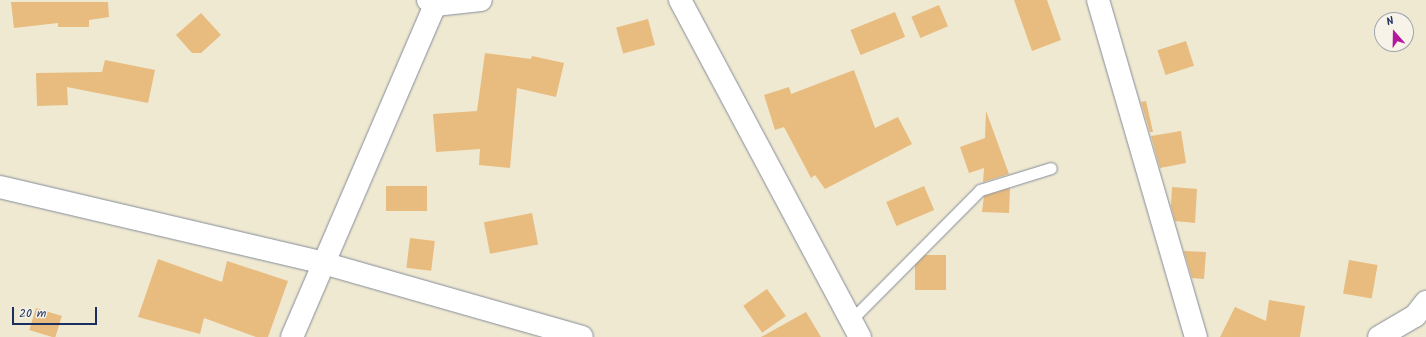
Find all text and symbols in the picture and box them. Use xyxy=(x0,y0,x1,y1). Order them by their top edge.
north arrow xyxy=(1374,12,1414,52)
text: N xyxy=(1384,12,1397,31)
scale bar xyxy=(14,299,99,325)
text: 20 m xyxy=(19,304,46,323)

